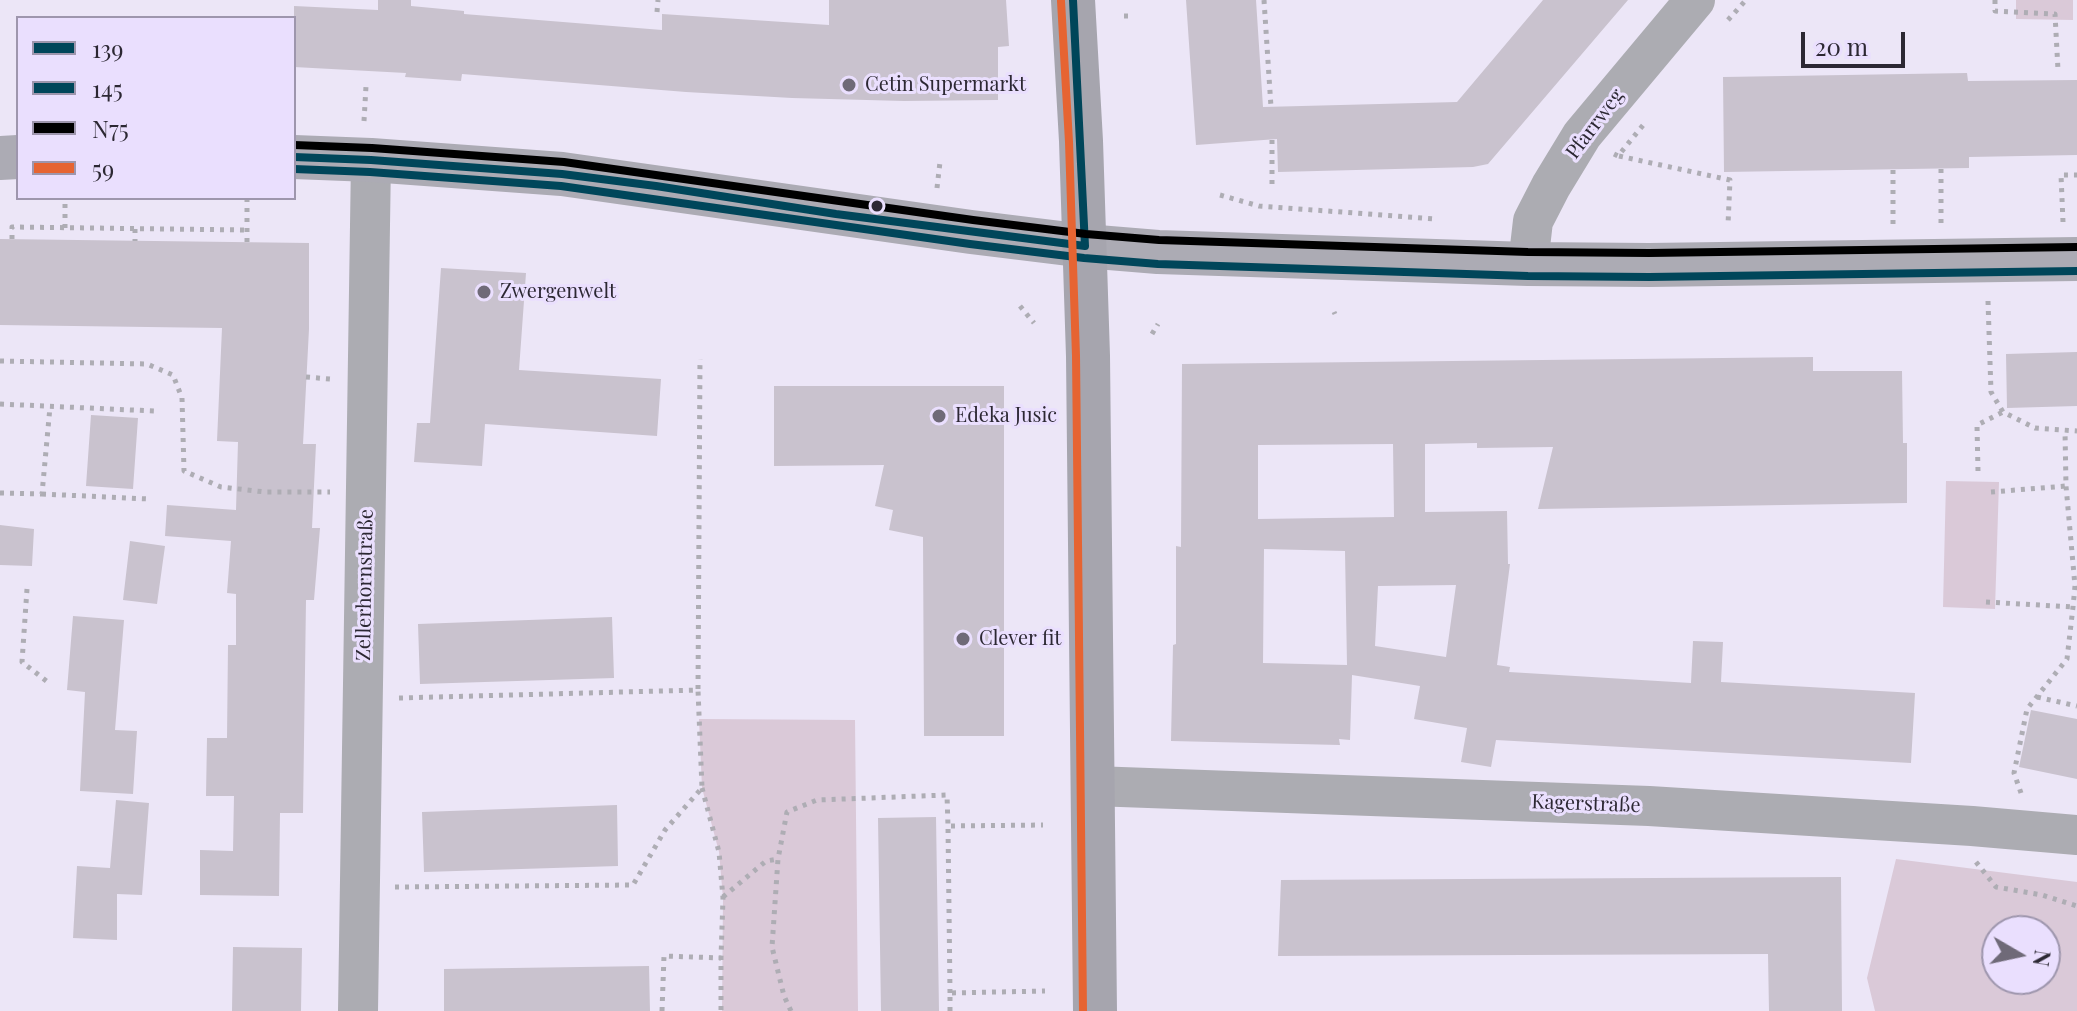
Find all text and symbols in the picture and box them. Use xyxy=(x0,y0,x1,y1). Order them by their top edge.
legend xyxy=(16,16,296,200)
scale bar xyxy=(1805,16,1909,66)
text: 20 m xyxy=(1815,30,1868,62)
text: 139 xyxy=(92,32,124,64)
text: 145 xyxy=(92,72,123,104)
place label: Cetin Supermarkt xyxy=(865,73,1026,97)
marker: Cetin Supermarkt xyxy=(840,76,858,94)
street label: Pfarrweg xyxy=(1561,84,1629,164)
text: N75 xyxy=(92,112,129,144)
text: 59 xyxy=(92,152,114,184)
unlabelled marker xyxy=(869,198,885,214)
place label: Zwergenwelt xyxy=(500,280,616,304)
marker: Zwergenwelt xyxy=(475,283,493,301)
place label: Edeka Jusic xyxy=(955,404,1057,428)
marker: Edeka Jusic xyxy=(930,407,948,425)
street label: Zellerhornstraße xyxy=(352,509,378,661)
place label: Clever fit xyxy=(979,627,1061,651)
marker: Clever fit xyxy=(954,630,972,648)
street label: Kagerstraße xyxy=(1531,790,1641,818)
north arrow xyxy=(1981,915,2061,995)
text: N xyxy=(2027,948,2059,969)

